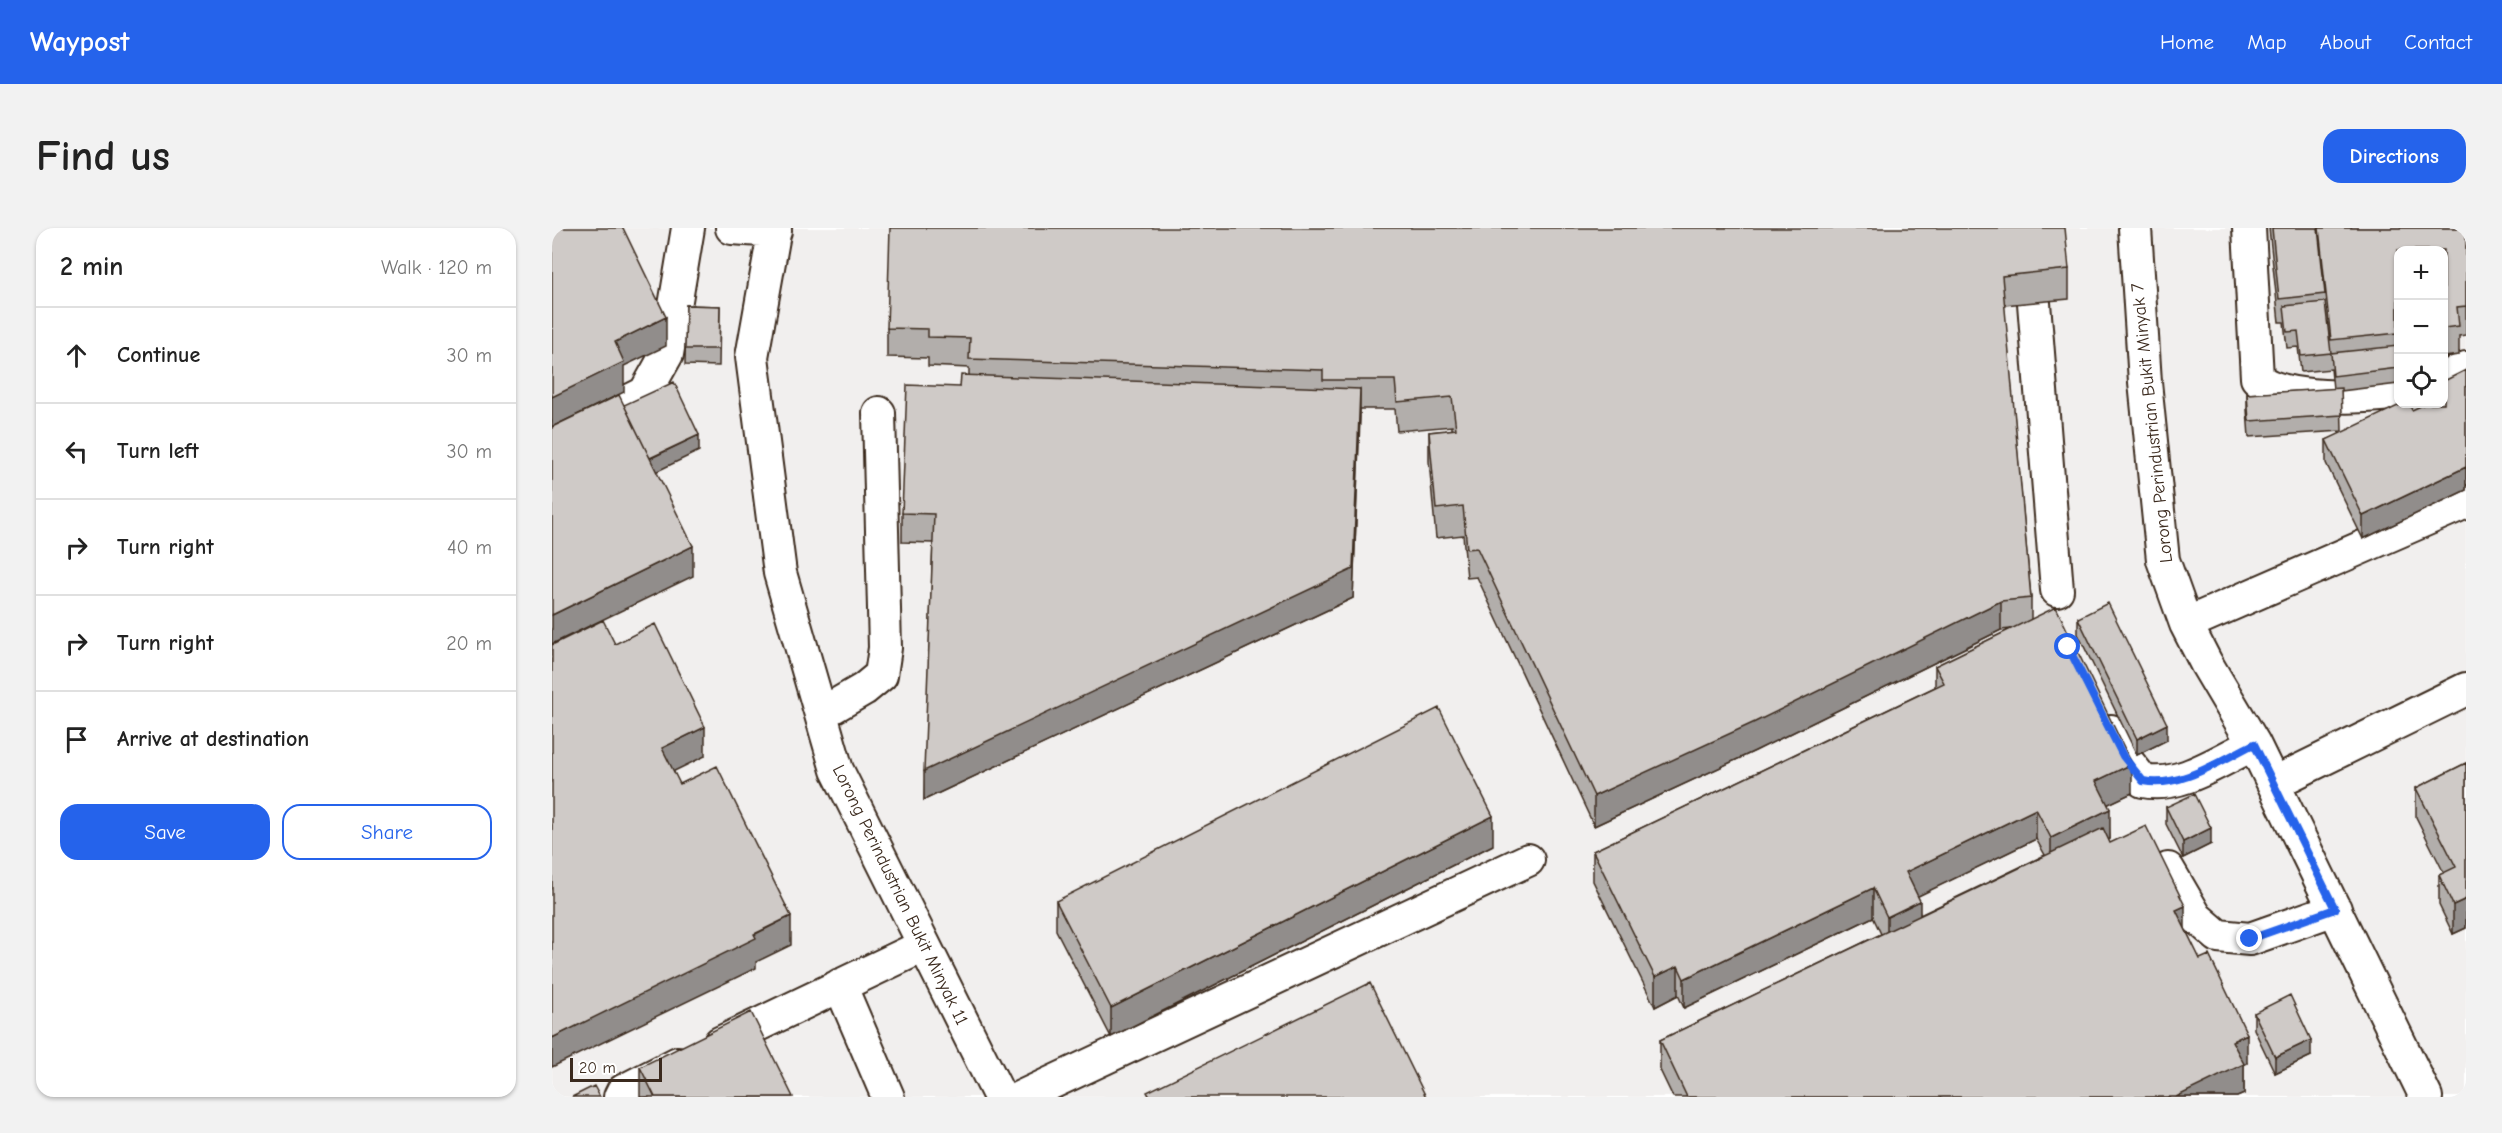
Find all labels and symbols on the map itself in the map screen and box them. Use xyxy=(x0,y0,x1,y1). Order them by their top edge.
street label: Lorong Perindustrian Bukit Minyak 7 xyxy=(2127,282,2177,564)
route start xyxy=(2054,633,2080,659)
street label: Lorong Perindustrian Bukit Minyak 11 xyxy=(828,761,972,1029)
route end xyxy=(2236,925,2262,951)
scale bar xyxy=(570,1055,662,1082)

